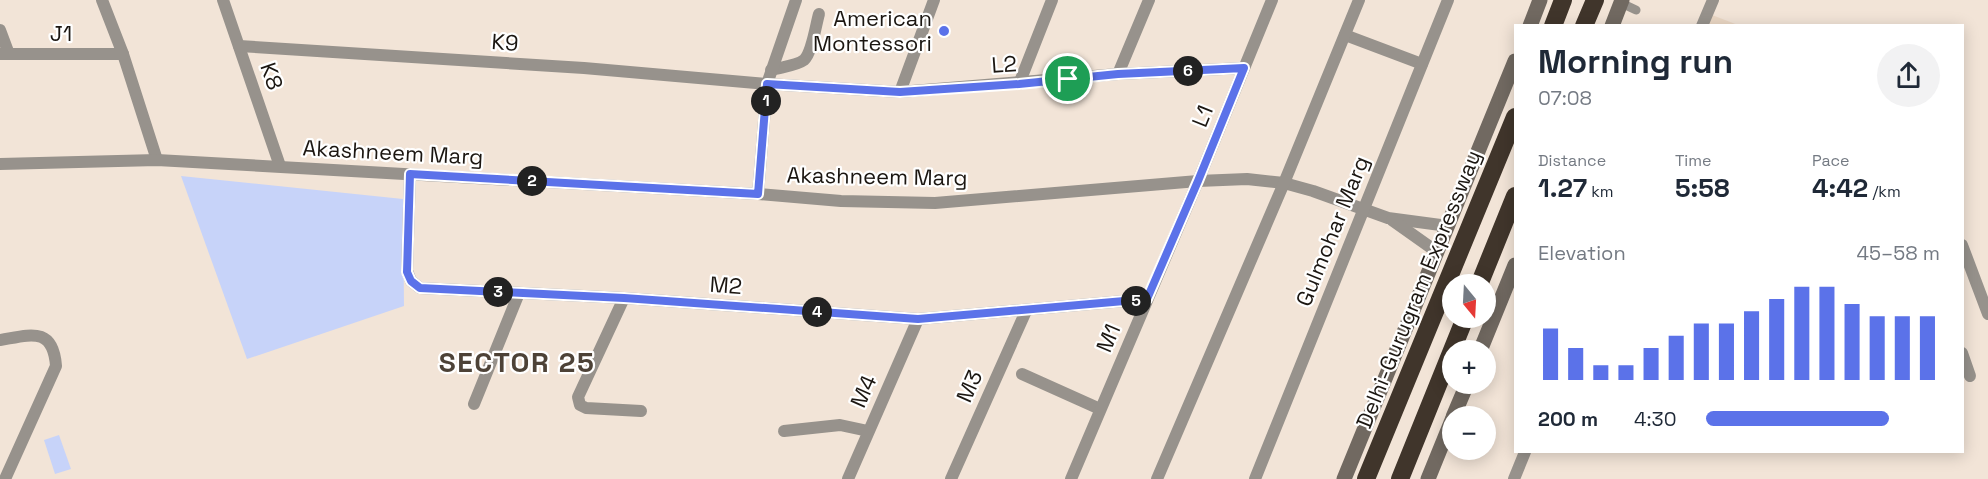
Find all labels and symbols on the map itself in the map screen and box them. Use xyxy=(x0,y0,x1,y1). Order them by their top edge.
place label: American Montessori xyxy=(813,4,932,57)
street label: J1 xyxy=(50,19,72,47)
marker: American Montessori xyxy=(937,24,951,38)
street label: K9 xyxy=(491,27,519,57)
street label: L2 xyxy=(990,49,1018,79)
pin xyxy=(1042,53,1093,104)
pin: 6 xyxy=(1173,56,1203,86)
street label: K8 xyxy=(254,59,290,93)
pin: 1 xyxy=(751,86,781,116)
street label: L1 xyxy=(1185,101,1219,131)
street label: Akashneem Marg xyxy=(302,133,484,171)
street label: Delhi-Gurugram Expressway xyxy=(1349,146,1487,432)
street label: Gulmohar Marg xyxy=(1289,152,1375,310)
street label: Akashneem Marg xyxy=(786,160,968,192)
pin: 2 xyxy=(517,166,547,196)
street label: M2 xyxy=(709,270,743,300)
north arrow xyxy=(1442,274,1496,328)
pin: 3 xyxy=(483,277,513,307)
pin: 5 xyxy=(1121,286,1151,316)
pin: 4 xyxy=(802,297,832,327)
street label: M1 xyxy=(1090,320,1126,356)
district label: SECTOR 25 xyxy=(439,344,595,380)
street label: M3 xyxy=(950,366,988,406)
street label: M4 xyxy=(844,370,883,412)

